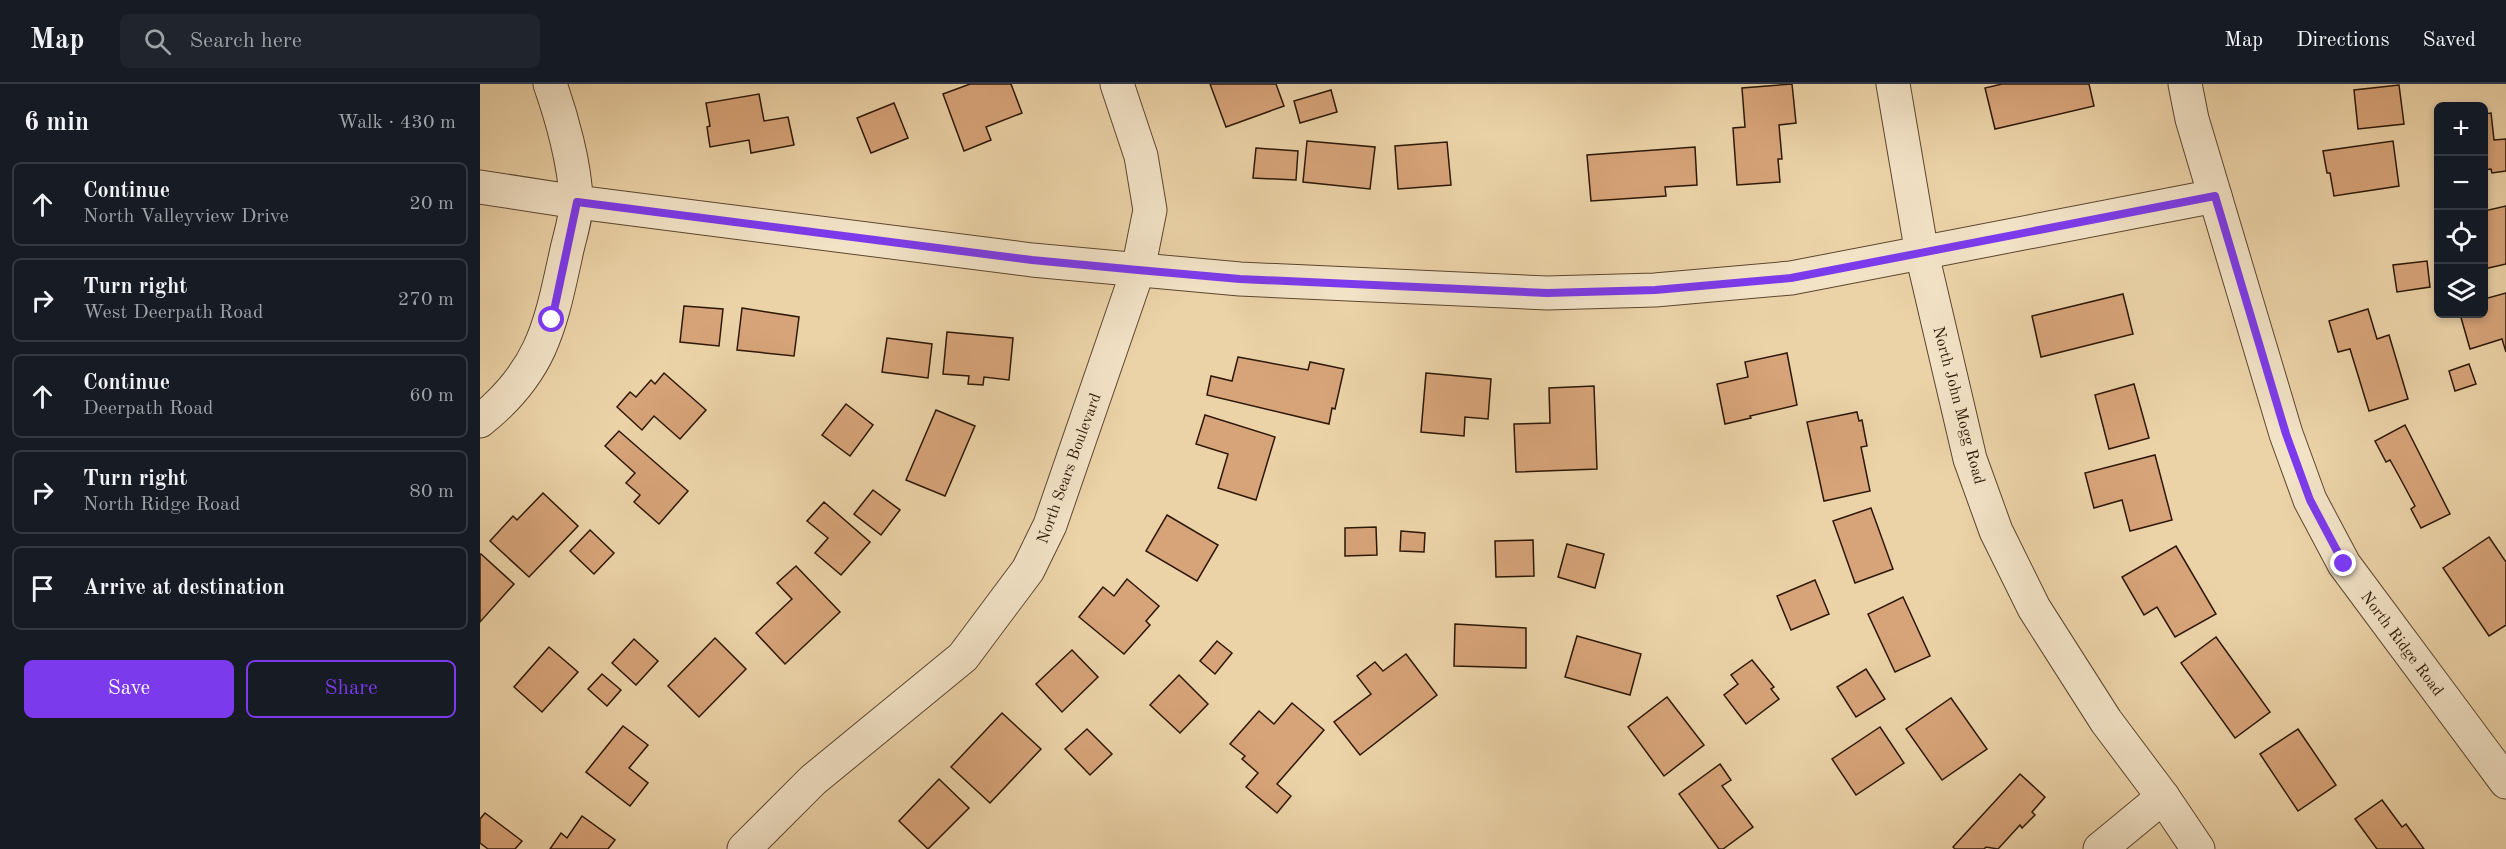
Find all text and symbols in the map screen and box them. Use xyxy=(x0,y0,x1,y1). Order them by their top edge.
search box xyxy=(120,14,540,68)
icon: search xyxy=(141,25,174,58)
text: Map xyxy=(30,27,84,55)
text: Search here xyxy=(189,30,302,52)
text: Map xyxy=(2224,30,2263,51)
text: Directions xyxy=(2296,30,2390,51)
text: Saved xyxy=(2423,30,2476,51)
map controls xyxy=(2434,102,2488,318)
button: + xyxy=(2434,102,2488,156)
text: 6 min xyxy=(24,110,89,136)
text: Walk · 430 m xyxy=(337,113,456,133)
button: − xyxy=(2434,156,2488,210)
text: Continue xyxy=(83,180,170,202)
icon: ahead xyxy=(26,188,59,221)
text: 20 m xyxy=(409,194,454,214)
text: North Valleyview Drive xyxy=(83,207,289,227)
button: locate xyxy=(2434,210,2488,264)
button: layers xyxy=(2434,264,2488,318)
text: Turn right xyxy=(83,276,187,298)
icon: right xyxy=(26,284,59,317)
text: 270 m xyxy=(398,290,454,310)
text: West Deerpath Road xyxy=(83,303,263,323)
route start xyxy=(538,306,564,332)
street label: North John Mogg Road xyxy=(1929,325,1987,486)
text: Continue xyxy=(83,372,170,394)
icon: ahead xyxy=(26,380,59,413)
text: 60 m xyxy=(409,386,454,406)
street label: North Sears Boulevard xyxy=(1035,391,1105,546)
text: Deerpath Road xyxy=(83,399,213,419)
text: Turn right xyxy=(83,468,187,490)
icon: right xyxy=(26,476,59,509)
text: 80 m xyxy=(409,482,454,502)
text: North Ridge Road xyxy=(83,495,240,515)
route end xyxy=(2330,550,2356,576)
icon: arrive xyxy=(26,572,59,605)
text: Arrive at destination xyxy=(83,577,285,599)
street label: North Ridge Road xyxy=(2357,589,2446,699)
button: Save xyxy=(24,660,234,718)
button: Share xyxy=(246,660,456,718)

